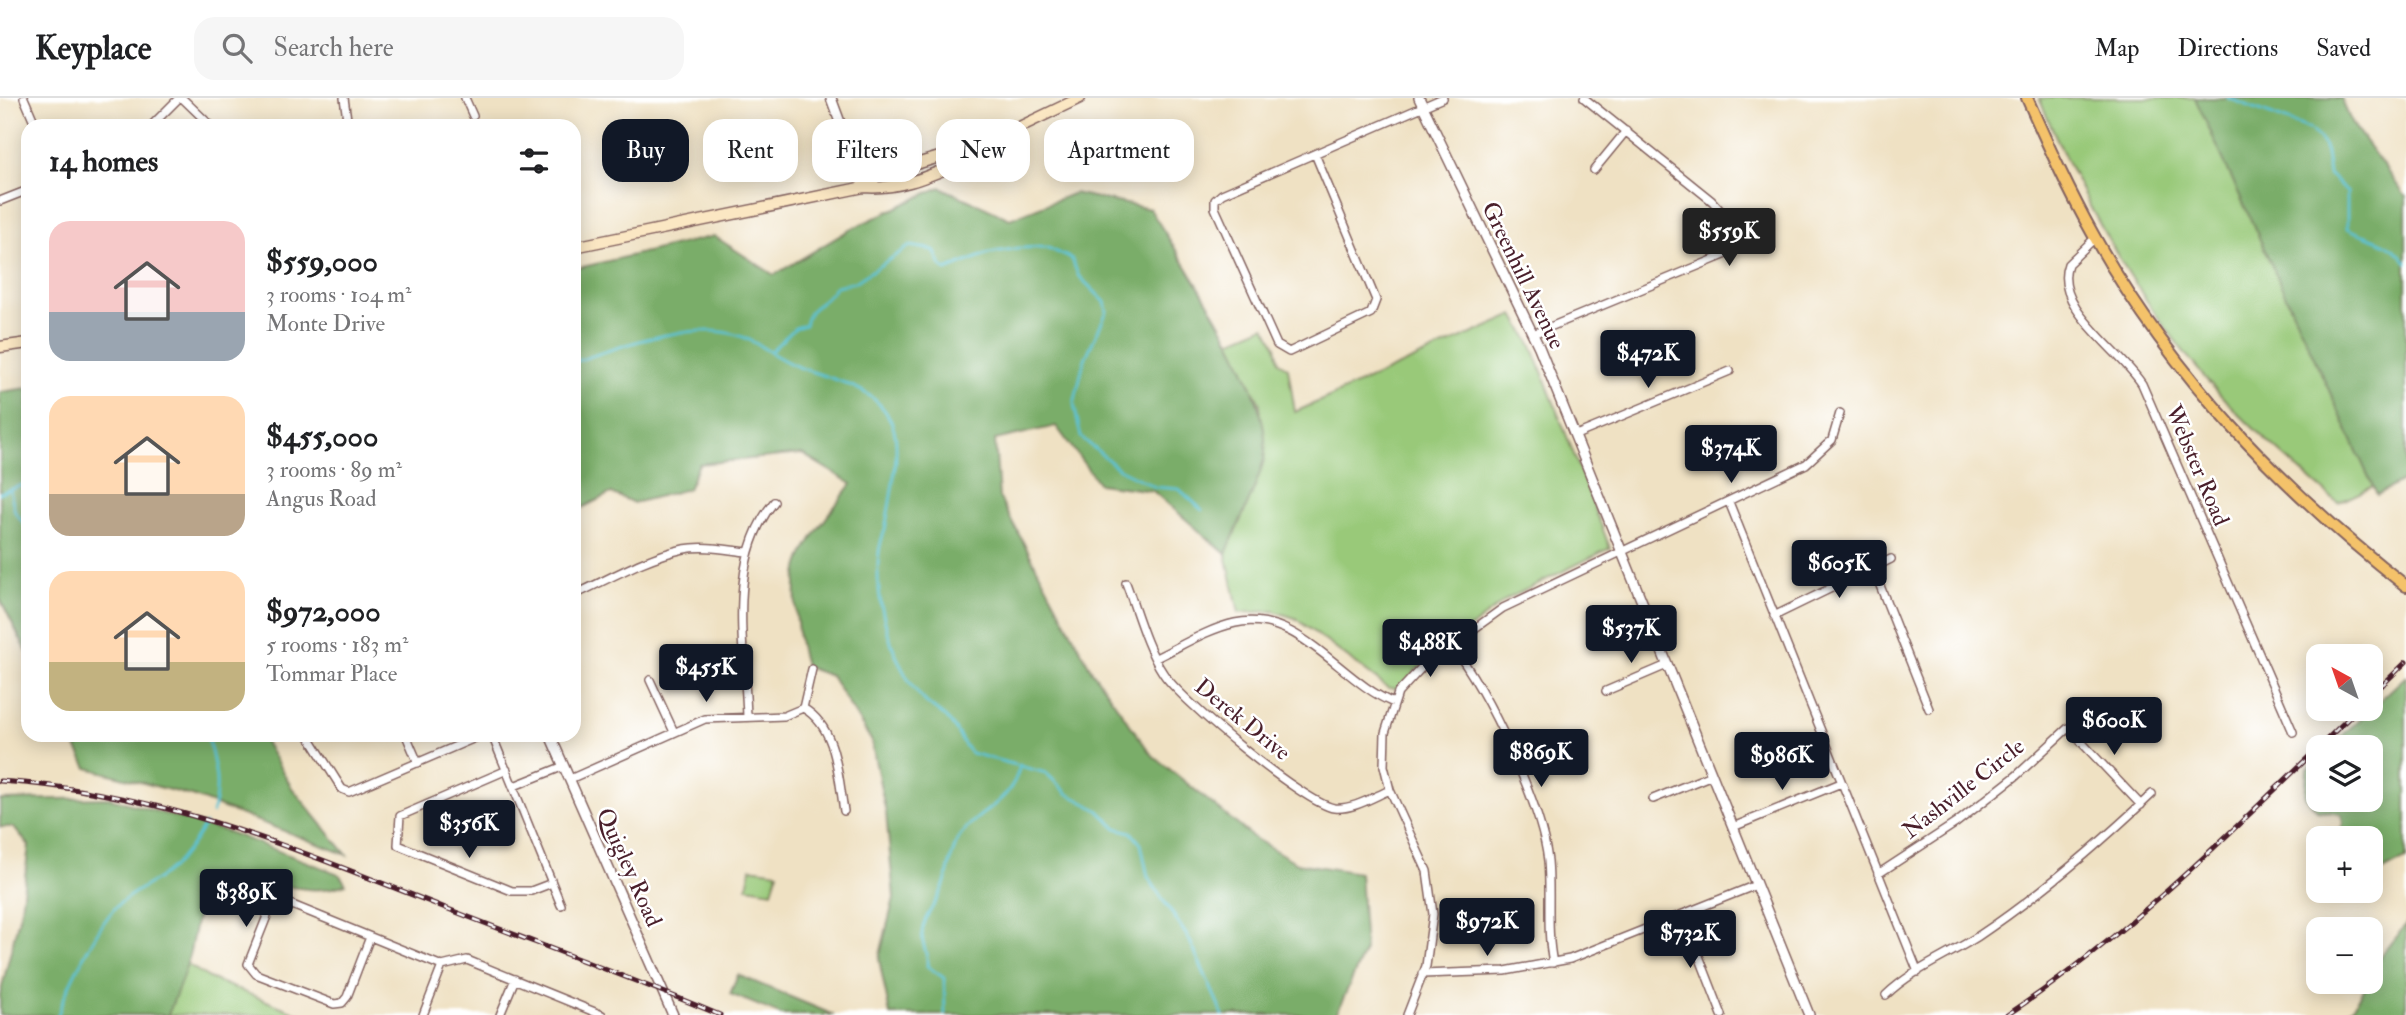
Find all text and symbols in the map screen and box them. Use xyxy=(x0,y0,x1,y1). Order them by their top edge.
search box xyxy=(194,17,684,80)
text: Keyplace xyxy=(35,28,152,69)
icon: search xyxy=(218,29,256,67)
text: Search here xyxy=(274,32,394,64)
text: Map xyxy=(2094,33,2139,64)
text: Directions xyxy=(2177,33,2278,64)
text: Saved xyxy=(2316,33,2371,64)
chip: Buy xyxy=(602,119,689,182)
chip: Rent xyxy=(703,119,798,182)
chip: Filters xyxy=(812,119,922,182)
chip: New xyxy=(936,119,1030,182)
chip: Apartment xyxy=(1044,119,1194,182)
icon: filters xyxy=(515,142,553,180)
text: 14 homes xyxy=(49,143,158,180)
street label: Greenhill Avenue xyxy=(1475,197,1572,354)
pin: $559K xyxy=(1680,208,1778,268)
text: $559K xyxy=(1698,216,1760,245)
text: $559,000 xyxy=(266,243,378,280)
icon: home xyxy=(105,249,189,333)
text: 3 rooms · 104 m² xyxy=(266,280,412,309)
text: Monte Drive xyxy=(266,309,385,338)
pin: $472K xyxy=(1599,330,1697,390)
text: $472K xyxy=(1616,338,1680,367)
street label: Webster Road xyxy=(2159,399,2236,530)
text: $455,000 xyxy=(266,418,378,455)
icon: home xyxy=(105,424,189,508)
pin: $374K xyxy=(1682,426,1780,485)
text: $374K xyxy=(1701,433,1761,462)
text: 3 rooms · 89 m² xyxy=(266,455,402,484)
text: Angus Road xyxy=(266,484,377,513)
pin: $605K xyxy=(1790,540,1888,600)
text: $605K xyxy=(1808,548,1870,577)
text: $972,000 xyxy=(266,593,381,630)
icon: home xyxy=(105,599,189,683)
pin: $537K xyxy=(1582,606,1680,665)
text: $537K xyxy=(1602,613,1660,642)
pin: $488K xyxy=(1381,620,1479,679)
text: $488K xyxy=(1398,627,1462,656)
text: 5 rooms · 183 m² xyxy=(266,630,409,659)
pin: $455K xyxy=(657,644,755,704)
north arrow xyxy=(2306,644,2384,721)
map controls xyxy=(2306,644,2383,994)
text: $455K xyxy=(675,652,737,681)
text: Tommar Place xyxy=(266,659,397,688)
street label: Derek Drive xyxy=(1189,672,1297,767)
pin: $600K xyxy=(2065,698,2163,757)
text: $600K xyxy=(2082,705,2146,734)
pin: $869K xyxy=(1492,730,1590,789)
street label: Nashville Circle xyxy=(1896,731,2031,845)
pin: $986K xyxy=(1733,732,1831,792)
button: layers xyxy=(2306,735,2383,812)
text: $869K xyxy=(1509,737,1573,766)
text: $986K xyxy=(1750,740,1814,769)
pin: $356K xyxy=(420,800,518,860)
street label: Quigley Road xyxy=(590,803,669,931)
text: $356K xyxy=(439,808,499,837)
button: + xyxy=(2306,826,2383,903)
pin: $389K xyxy=(197,870,295,929)
text: $389K xyxy=(216,877,276,906)
pin: $972K xyxy=(1438,898,1536,958)
text: $972K xyxy=(1455,906,1519,935)
pin: $732K xyxy=(1641,910,1739,970)
button: − xyxy=(2306,917,2383,994)
text: $732K xyxy=(1660,918,1720,947)

